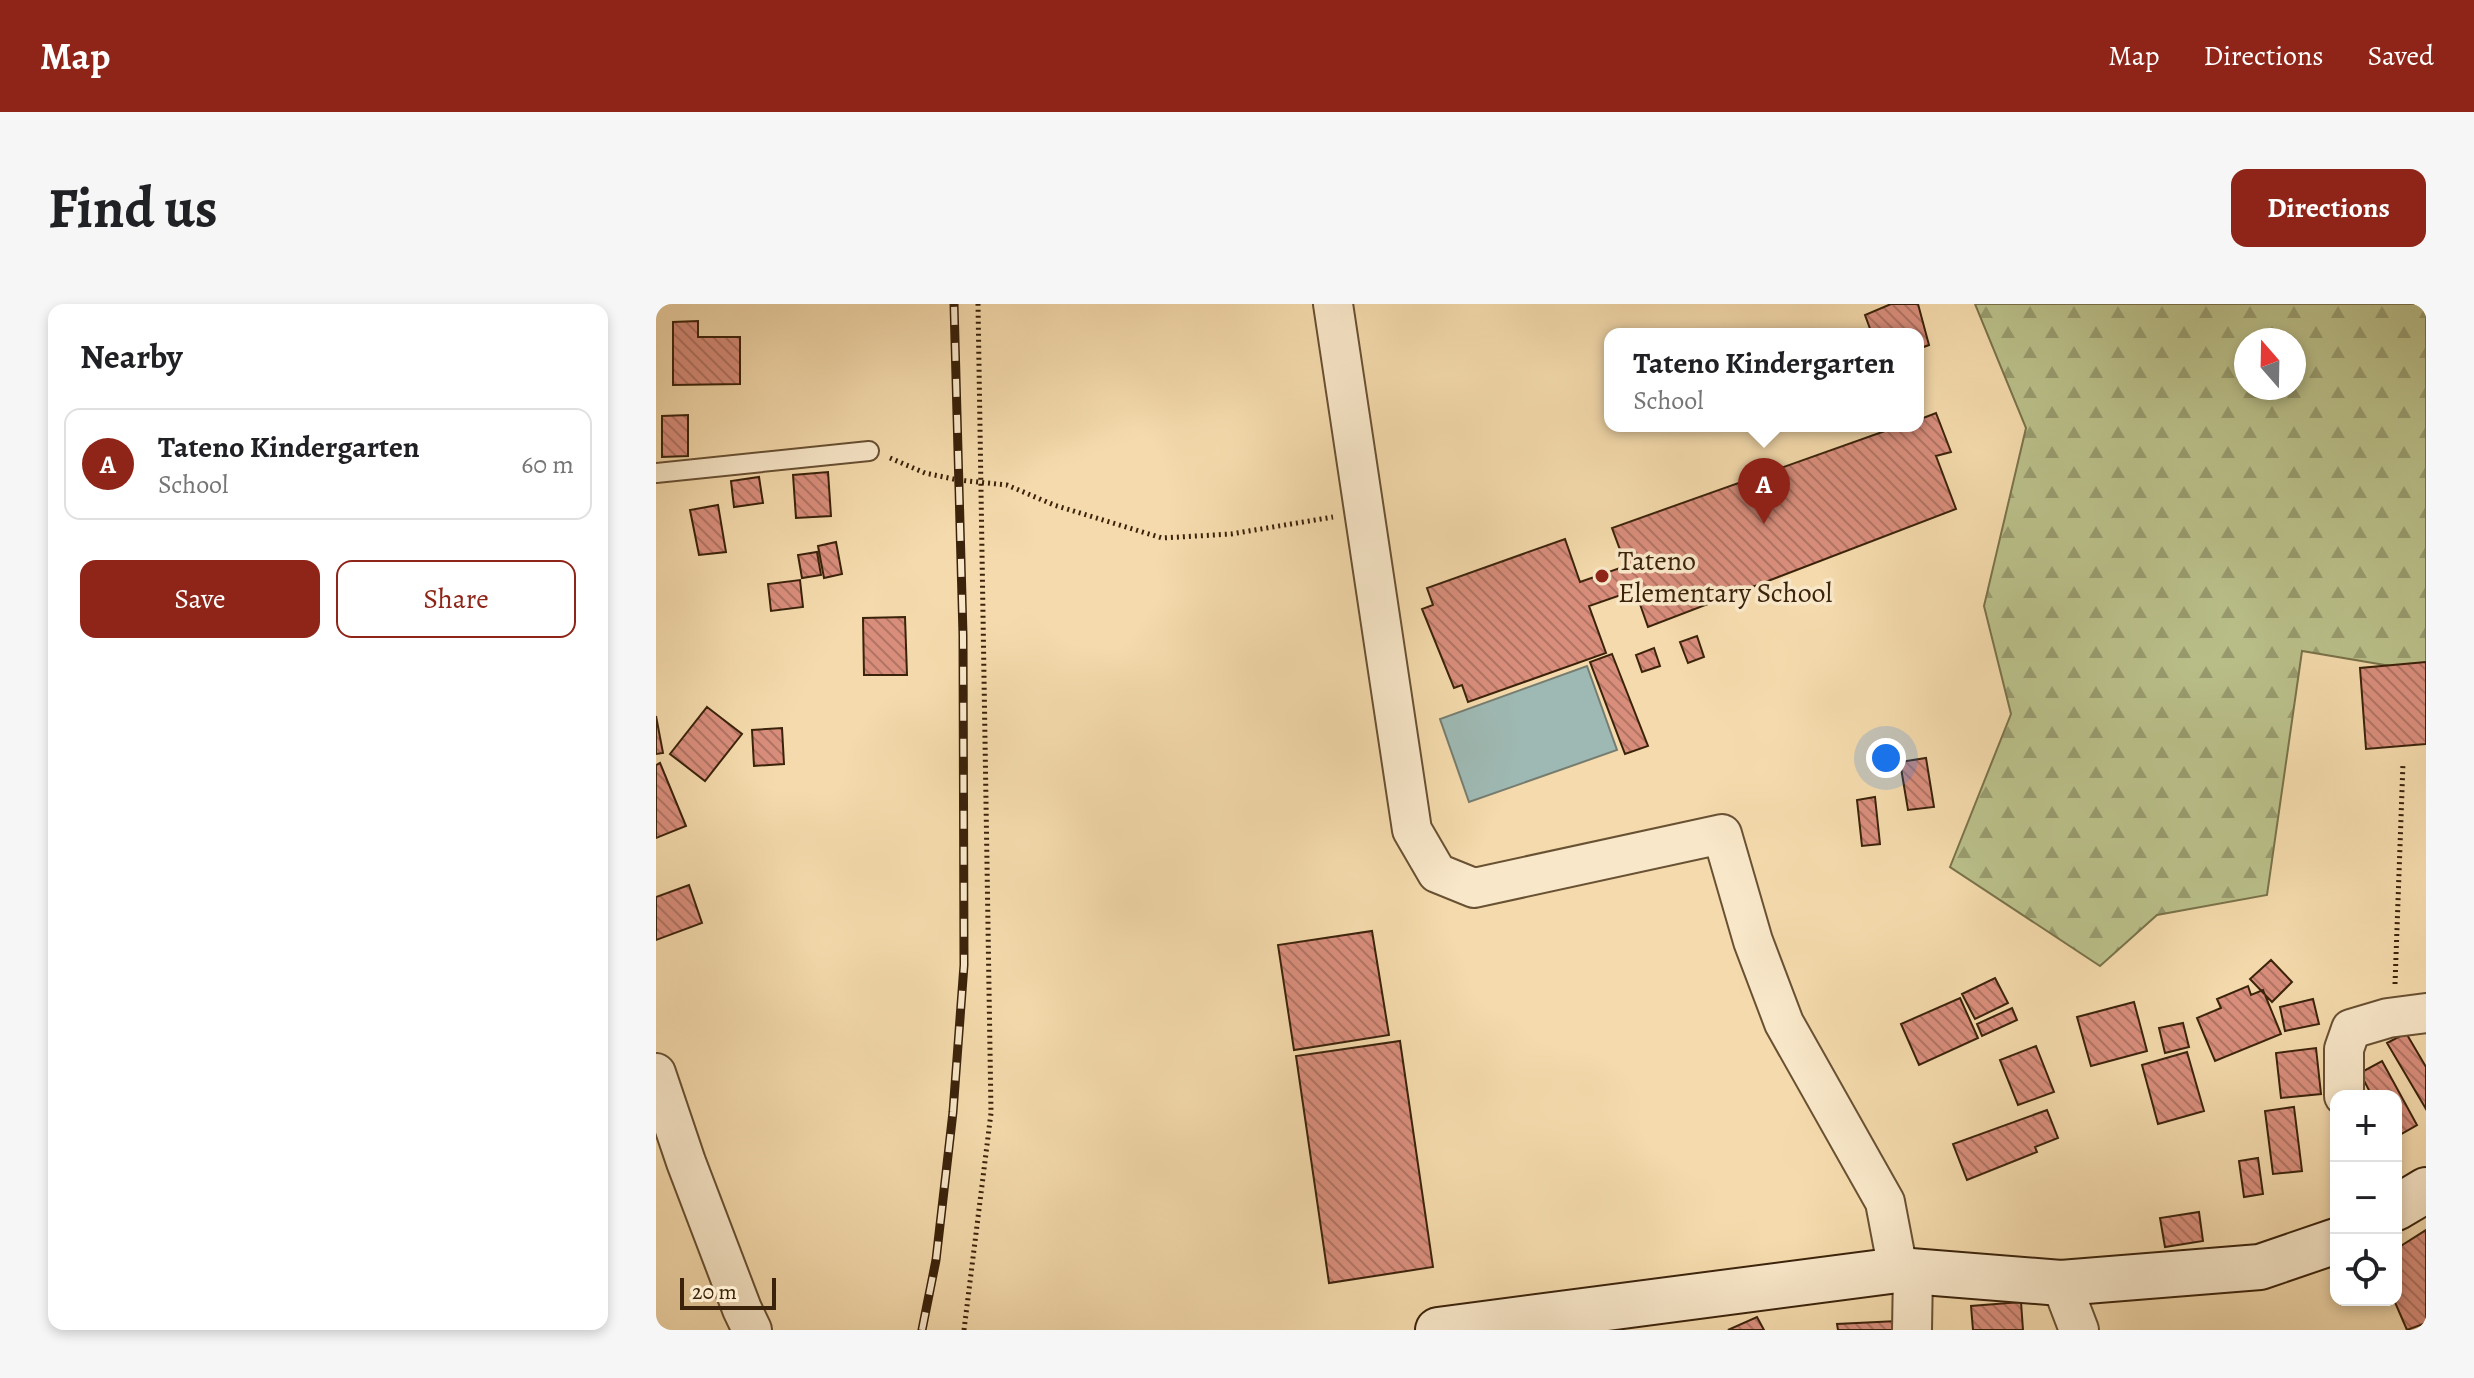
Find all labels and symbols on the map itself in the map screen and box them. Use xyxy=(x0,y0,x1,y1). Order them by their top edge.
north arrow xyxy=(2234,328,2306,400)
pin: A xyxy=(1738,458,1790,524)
place label: Tateno Elementary School xyxy=(1618,542,1833,612)
marker: Tateno Elementary School xyxy=(1593,567,1611,585)
your location xyxy=(1866,738,1906,778)
scale bar xyxy=(680,1274,776,1310)

